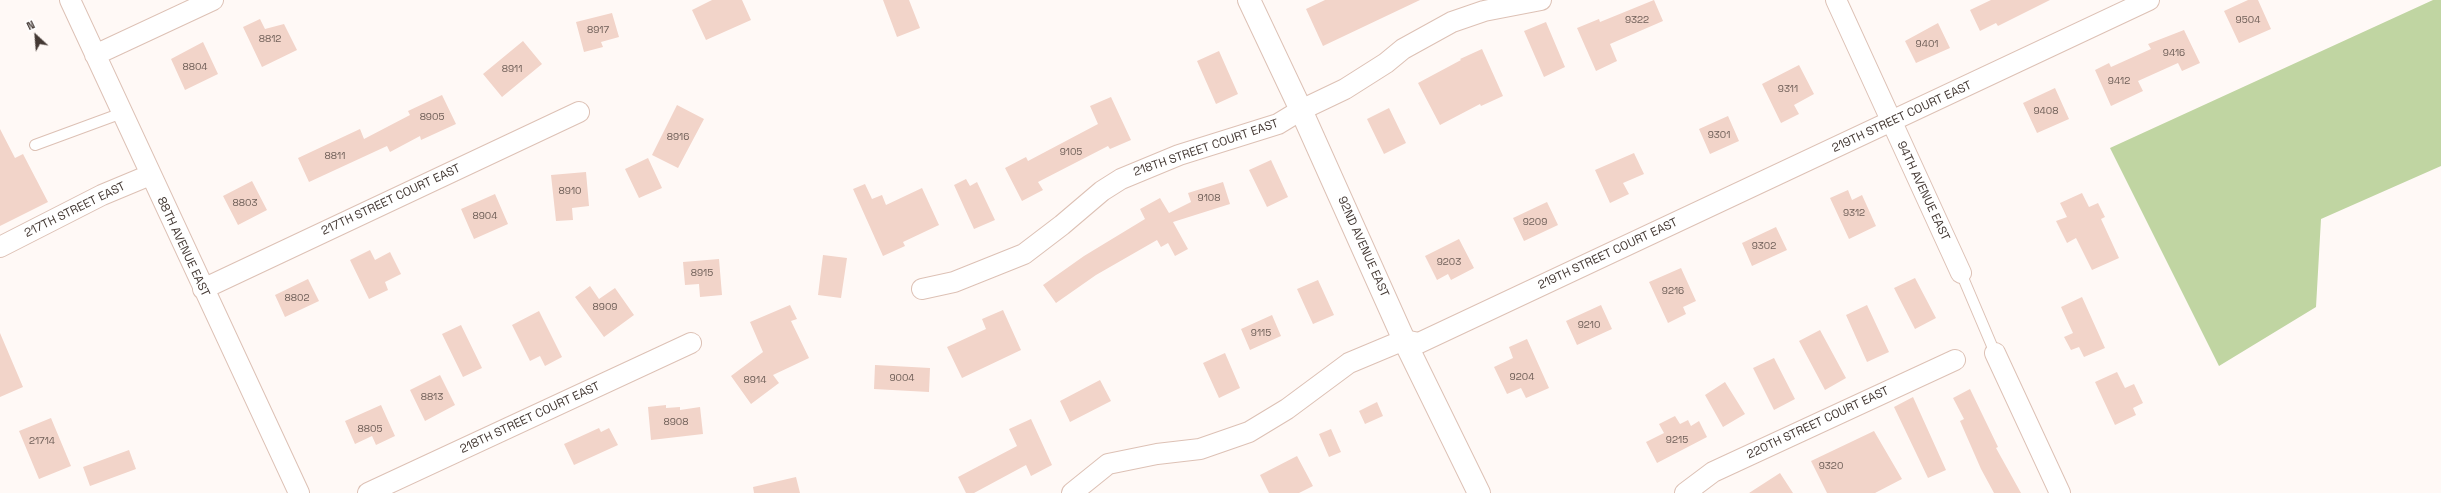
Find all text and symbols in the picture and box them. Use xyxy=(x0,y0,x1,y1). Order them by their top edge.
house number: 9322 xyxy=(1625,14,1649,26)
house number: 9504 xyxy=(2236,14,2260,26)
north arrow xyxy=(16,16,56,56)
text: N xyxy=(24,17,37,33)
house number: 8917 xyxy=(587,24,609,36)
house number: 8812 xyxy=(259,33,281,45)
house number: 9401 xyxy=(1916,38,1938,50)
house number: 9416 xyxy=(2163,47,2185,59)
house number: 8804 xyxy=(182,61,208,73)
house number: 8911 xyxy=(502,63,522,75)
house number: 9412 xyxy=(2108,75,2130,87)
street label: 219TH STREET COURT EAST xyxy=(1830,78,1974,156)
house number: 9311 xyxy=(1778,83,1798,95)
house number: 9408 xyxy=(2033,105,2059,117)
house number: 8905 xyxy=(420,111,444,123)
street label: 218TH STREET COURT EAST xyxy=(1131,116,1281,180)
house number: 9301 xyxy=(1708,129,1730,141)
house number: 8916 xyxy=(667,131,689,143)
street label: 94TH AVENUE EAST xyxy=(1894,139,1952,243)
house number: 9105 xyxy=(1060,146,1082,158)
house number: 8811 xyxy=(325,150,345,162)
street label: 217TH STREET COURT EAST xyxy=(319,161,463,239)
street label: 217TH STREET EAST xyxy=(22,179,128,241)
house number: 8910 xyxy=(559,185,581,197)
house number: 9108 xyxy=(1198,192,1220,204)
street label: 92ND AVENUE EAST xyxy=(1334,194,1392,300)
street label: 88TH AVENUE EAST xyxy=(154,195,212,299)
house number: 8803 xyxy=(233,197,257,209)
house number: 9312 xyxy=(1843,207,1865,219)
house number: 8904 xyxy=(472,210,498,222)
street label: 219TH STREET COURT EAST xyxy=(1536,215,1680,293)
house number: 9209 xyxy=(1523,216,1547,228)
house number: 9302 xyxy=(1752,240,1776,252)
house number: 9203 xyxy=(1437,256,1461,268)
house number: 8915 xyxy=(691,267,713,279)
house number: 9216 xyxy=(1662,285,1684,297)
house number: 8802 xyxy=(285,292,309,304)
house number: 8909 xyxy=(593,301,617,313)
house number: 9210 xyxy=(1578,319,1600,331)
house number: 9115 xyxy=(1251,327,1271,339)
house number: 9204 xyxy=(1510,371,1534,383)
house number: 9004 xyxy=(889,372,915,384)
house number: 8914 xyxy=(744,374,766,386)
street label: 218TH STREET COURT EAST xyxy=(458,379,602,457)
street label: 220TH STREET COURT EAST xyxy=(1745,384,1891,462)
house number: 8813 xyxy=(421,391,443,403)
house number: 8908 xyxy=(664,416,688,428)
house number: 8805 xyxy=(358,423,382,435)
house number: 9215 xyxy=(1666,434,1688,446)
house number: 21714 xyxy=(29,435,55,447)
house number: 9320 xyxy=(1819,460,1843,472)

